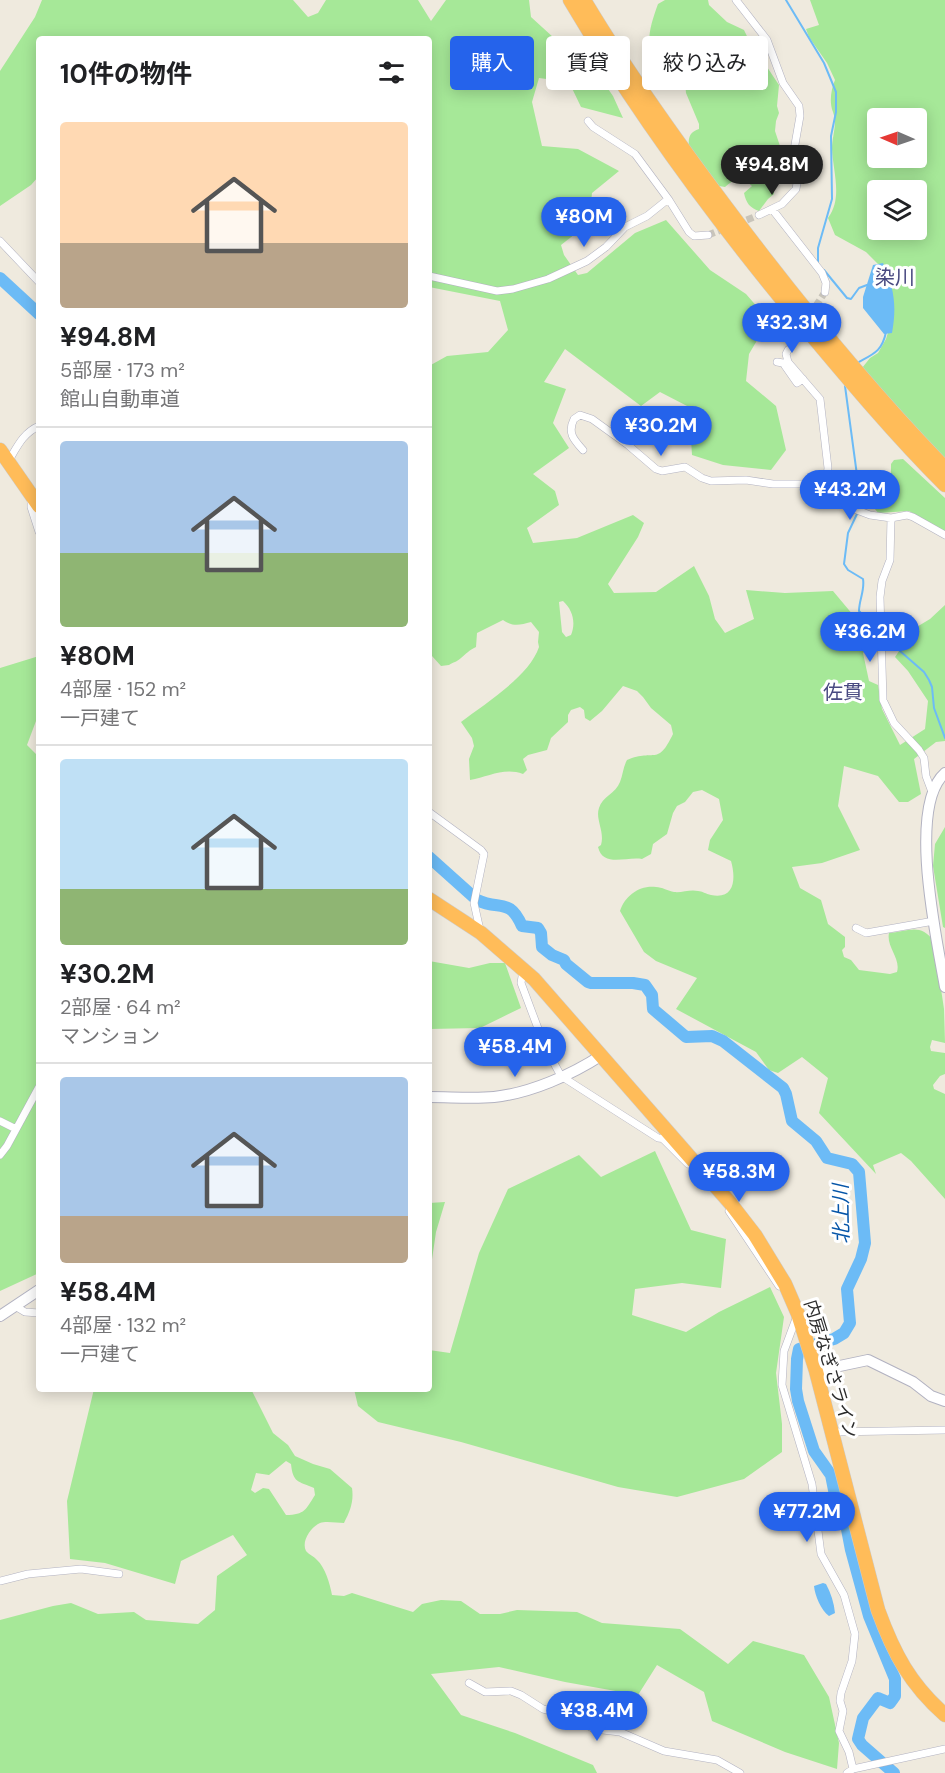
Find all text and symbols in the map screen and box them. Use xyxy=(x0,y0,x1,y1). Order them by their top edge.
chip: 購入 xyxy=(450,36,534,90)
chip: 賃貸 xyxy=(546,36,630,90)
chip: 絞り込み xyxy=(642,36,768,90)
icon: filters xyxy=(375,56,408,89)
text: 10件の物件 xyxy=(60,57,192,91)
north arrow xyxy=(867,108,927,168)
map controls xyxy=(867,108,927,240)
pin: ¥94.8M xyxy=(723,145,821,196)
text: ¥94.8M xyxy=(735,151,809,177)
icon: home xyxy=(180,161,288,269)
button: layers xyxy=(867,180,927,240)
pin: ¥80M xyxy=(548,197,620,248)
text: ¥80M xyxy=(555,203,613,229)
district label: 染川 xyxy=(875,264,915,290)
pin: ¥32.3M xyxy=(743,303,841,354)
text: ¥32.3M xyxy=(756,309,828,335)
text: ¥94.8M xyxy=(60,320,156,354)
text: 5部屋 · 173 m² xyxy=(60,357,185,383)
text: 館山自動車道 xyxy=(60,386,180,412)
pin: ¥30.2M xyxy=(612,406,710,457)
text: ¥30.2M xyxy=(625,412,697,438)
pin: ¥43.2M xyxy=(801,470,899,521)
text: ¥43.2M xyxy=(814,476,886,502)
icon: home xyxy=(180,480,288,588)
pin: ¥36.2M xyxy=(821,612,919,663)
text: ¥36.2M xyxy=(834,618,906,644)
text: ¥80M xyxy=(60,639,135,673)
text: 4部屋 · 152 m² xyxy=(60,676,186,702)
district label: 佐貫 xyxy=(823,679,863,705)
text: 一戸建て xyxy=(60,705,140,731)
icon: home xyxy=(180,798,288,906)
text: ¥30.2M xyxy=(60,957,154,991)
text: 2部屋 · 64 m² xyxy=(60,994,181,1020)
text: マンション xyxy=(60,1023,160,1049)
pin: ¥58.4M xyxy=(466,1027,564,1078)
text: ¥58.4M xyxy=(478,1033,552,1059)
icon: home xyxy=(180,1116,288,1224)
pin: ¥58.3M xyxy=(690,1152,788,1203)
text: ¥58.3M xyxy=(703,1158,775,1184)
water label: 北上川 xyxy=(827,1182,855,1244)
text: ¥58.4M xyxy=(60,1275,156,1309)
street label: 内房なぎさライン xyxy=(798,1297,864,1441)
text: 4部屋 · 132 m² xyxy=(60,1312,186,1338)
text: 一戸建て xyxy=(60,1341,140,1367)
pin: ¥77.2M xyxy=(758,1492,856,1543)
text: ¥77.2M xyxy=(773,1498,841,1524)
pin: ¥38.4M xyxy=(548,1691,646,1742)
text: ¥38.4M xyxy=(560,1697,634,1723)

